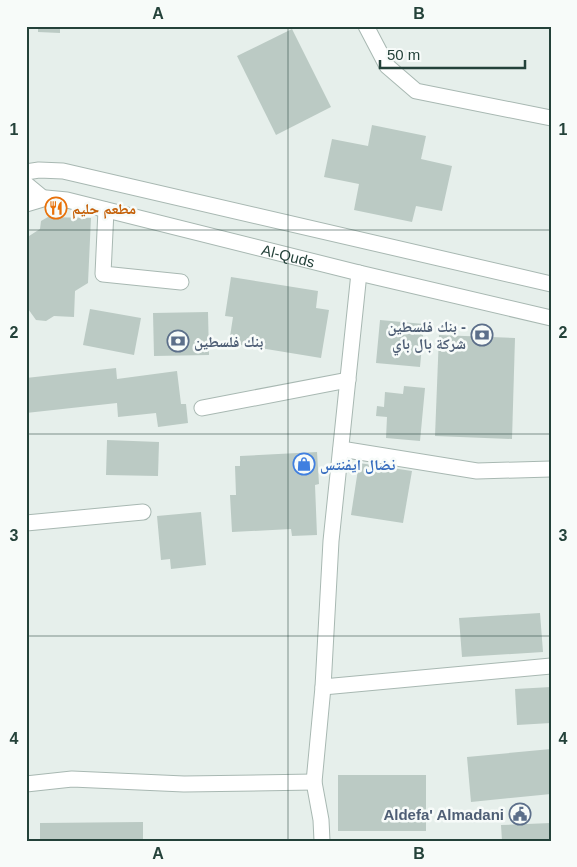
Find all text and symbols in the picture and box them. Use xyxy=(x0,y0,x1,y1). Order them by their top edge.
text: A xyxy=(152,5,164,22)
text: B xyxy=(413,5,425,22)
scale bar xyxy=(380,38,524,70)
text: 50 m xyxy=(387,46,420,63)
text: 1 xyxy=(10,121,19,138)
text: 1 xyxy=(559,121,568,138)
restaurant icon: مطعم حليم xyxy=(44,196,68,220)
place label: مطعم حليم xyxy=(72,200,136,219)
street label: Al-Quds xyxy=(260,240,317,270)
place label: بنك فلسطين - شركة بال باي xyxy=(387,318,466,355)
bank icon: بنك فلسطين - شركة بال باي xyxy=(470,323,494,347)
text: 2 xyxy=(10,324,19,341)
text: 2 xyxy=(559,324,568,341)
bank icon: بنك فلسطين xyxy=(166,329,190,353)
place label: بنك فلسطين xyxy=(194,333,263,351)
shop icon: نضال ايفنتس xyxy=(292,452,316,476)
place label: نضال ايفنتس xyxy=(320,456,395,474)
text: 3 xyxy=(10,527,19,544)
text: 3 xyxy=(559,527,568,544)
text: 4 xyxy=(10,730,19,747)
text: 4 xyxy=(559,730,568,747)
public building icon: Aldefa' Almadani xyxy=(508,802,532,826)
place label: Aldefa' Almadani xyxy=(383,806,504,823)
text: A xyxy=(152,845,164,862)
text: B xyxy=(413,845,425,862)

